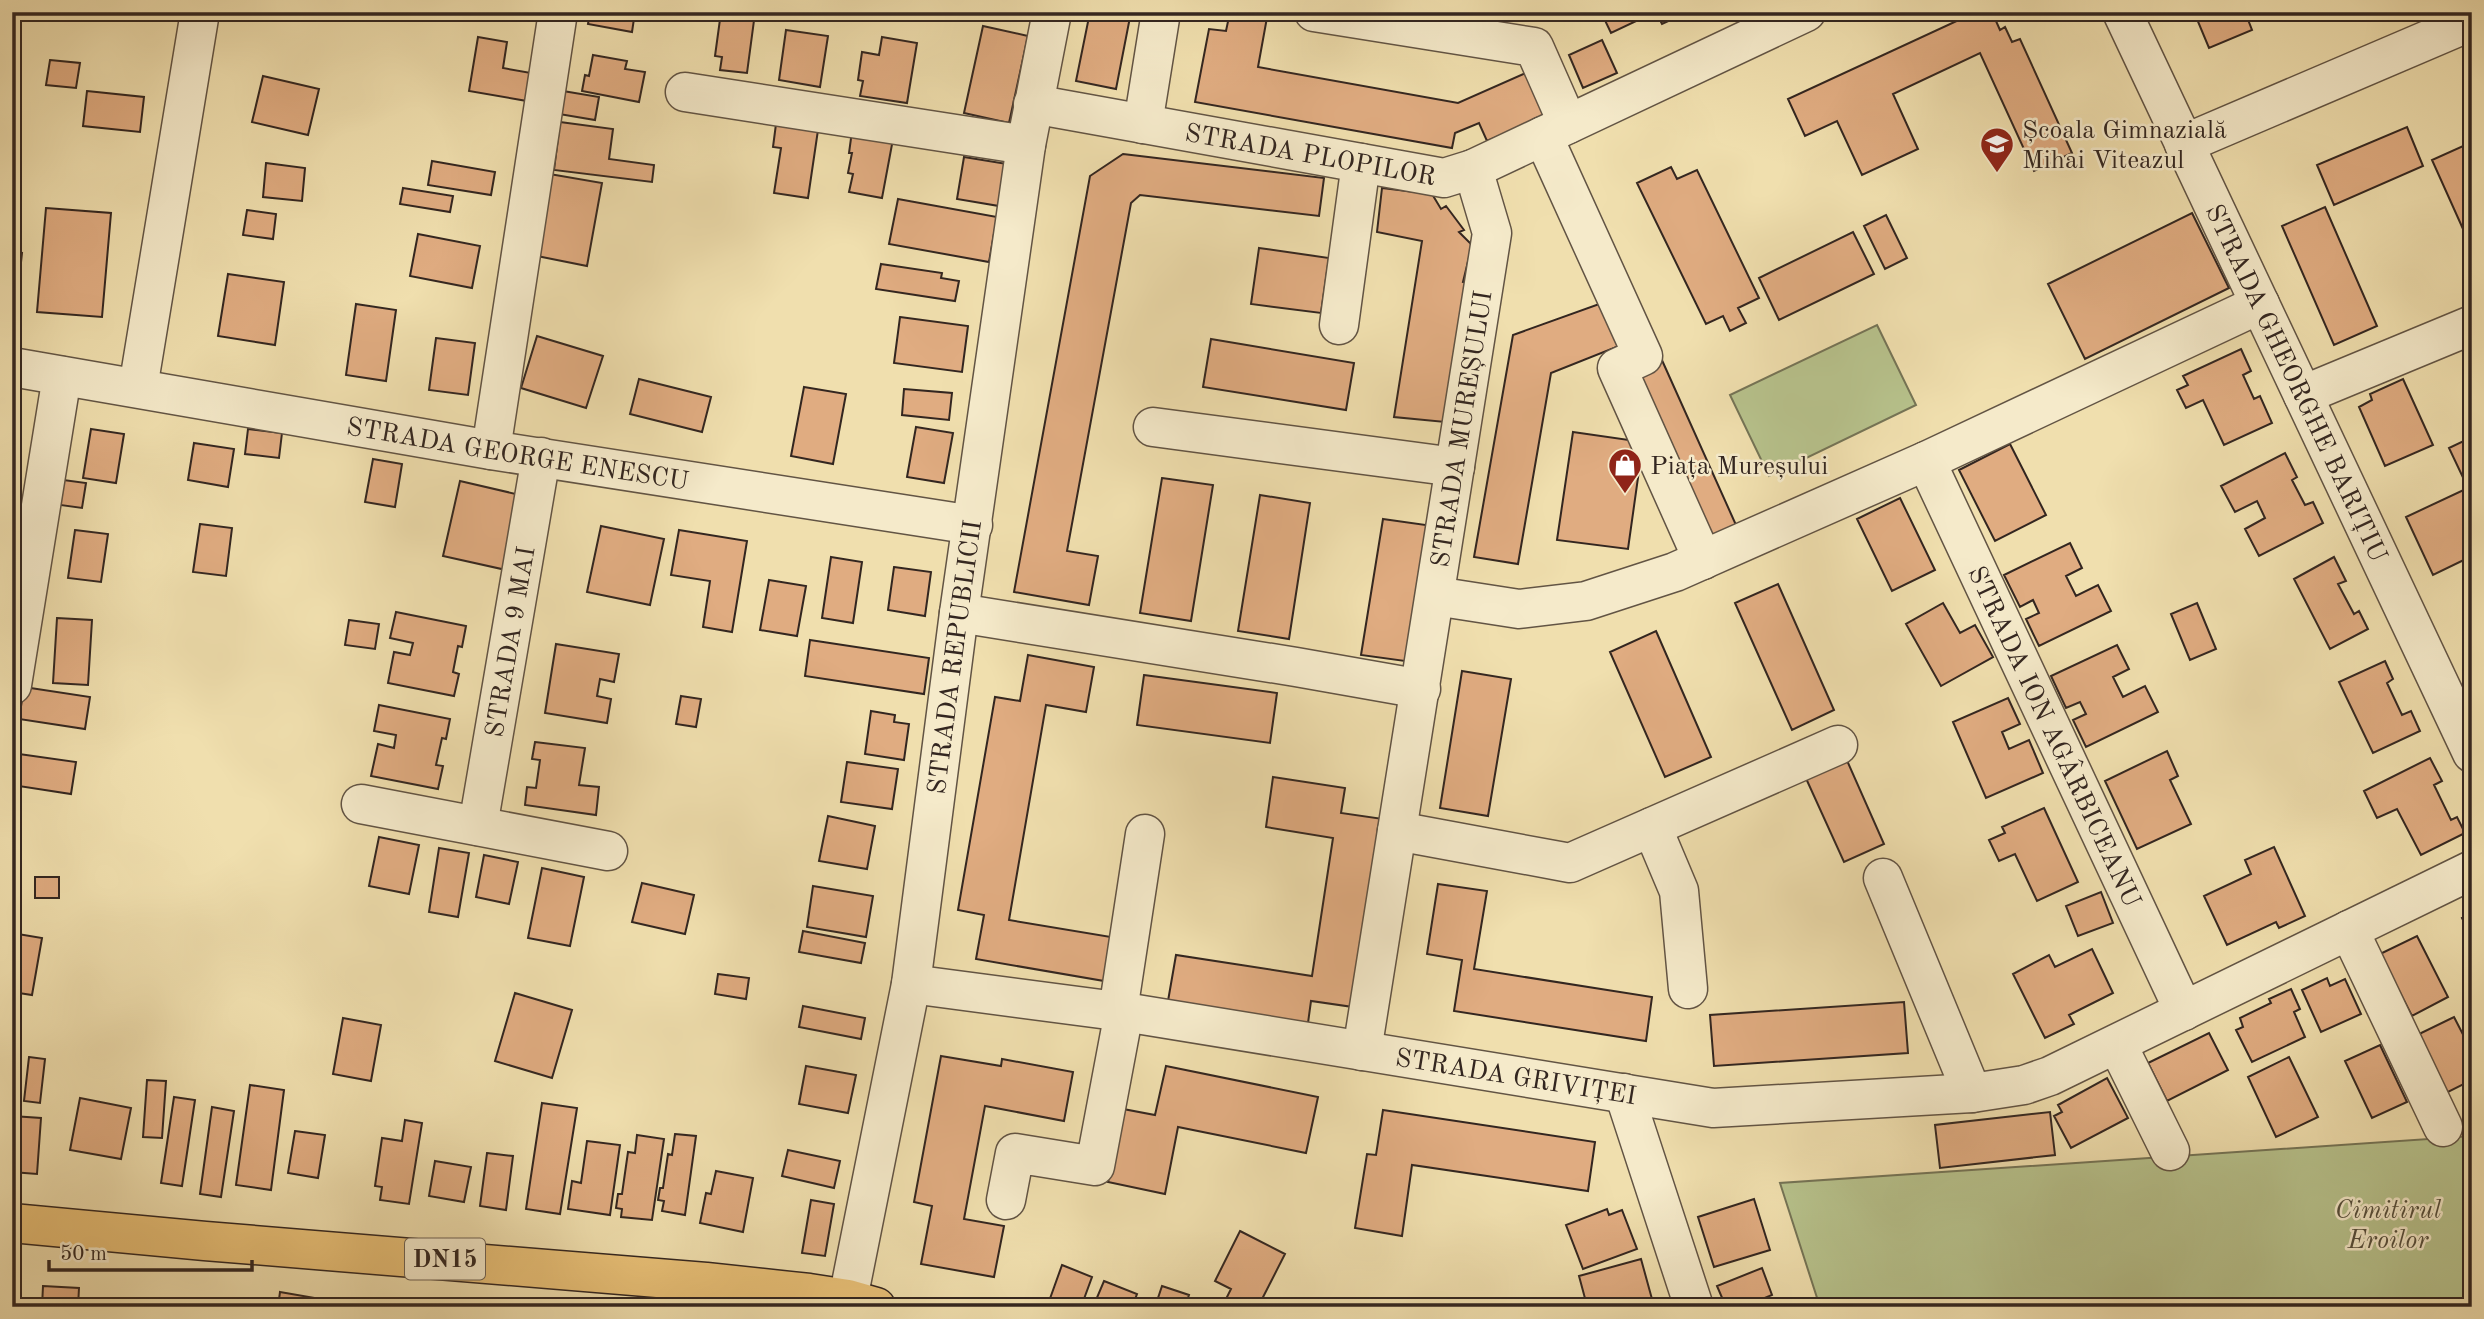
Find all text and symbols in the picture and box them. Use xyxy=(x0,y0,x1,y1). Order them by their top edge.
place label: Școala Gimnazială Mihai Viteazul xyxy=(2022,118,2227,174)
street label: STRADA PLOPILOR xyxy=(1183,121,1438,191)
school or university icon: Școala Gimnazială Mihai Viteazul xyxy=(1978,125,2016,174)
street label: STRADA GHEORGHE BARIȚIU xyxy=(2200,201,2391,566)
street label: STRADA MUREȘULUI xyxy=(1428,289,1498,569)
street label: STRADA GEORGE ENESCU xyxy=(344,414,690,496)
shop icon: Piața Mureșului xyxy=(1606,446,1644,495)
place label: Piața Mureșului xyxy=(1650,454,1828,480)
street label: STRADA REPUBLICII xyxy=(925,518,987,796)
street label: STRADA 9 MAI xyxy=(482,545,541,739)
street label: STRADA ION AGÂRBICEANU xyxy=(1962,562,2144,912)
street label: STRADA GRIVIȚEI xyxy=(1393,1045,1638,1110)
park label: Cimitirul Eroilor xyxy=(2335,1198,2442,1254)
scale bar xyxy=(49,1228,252,1272)
road number: DN15 xyxy=(405,1238,485,1280)
text: 50 m xyxy=(60,1244,107,1265)

